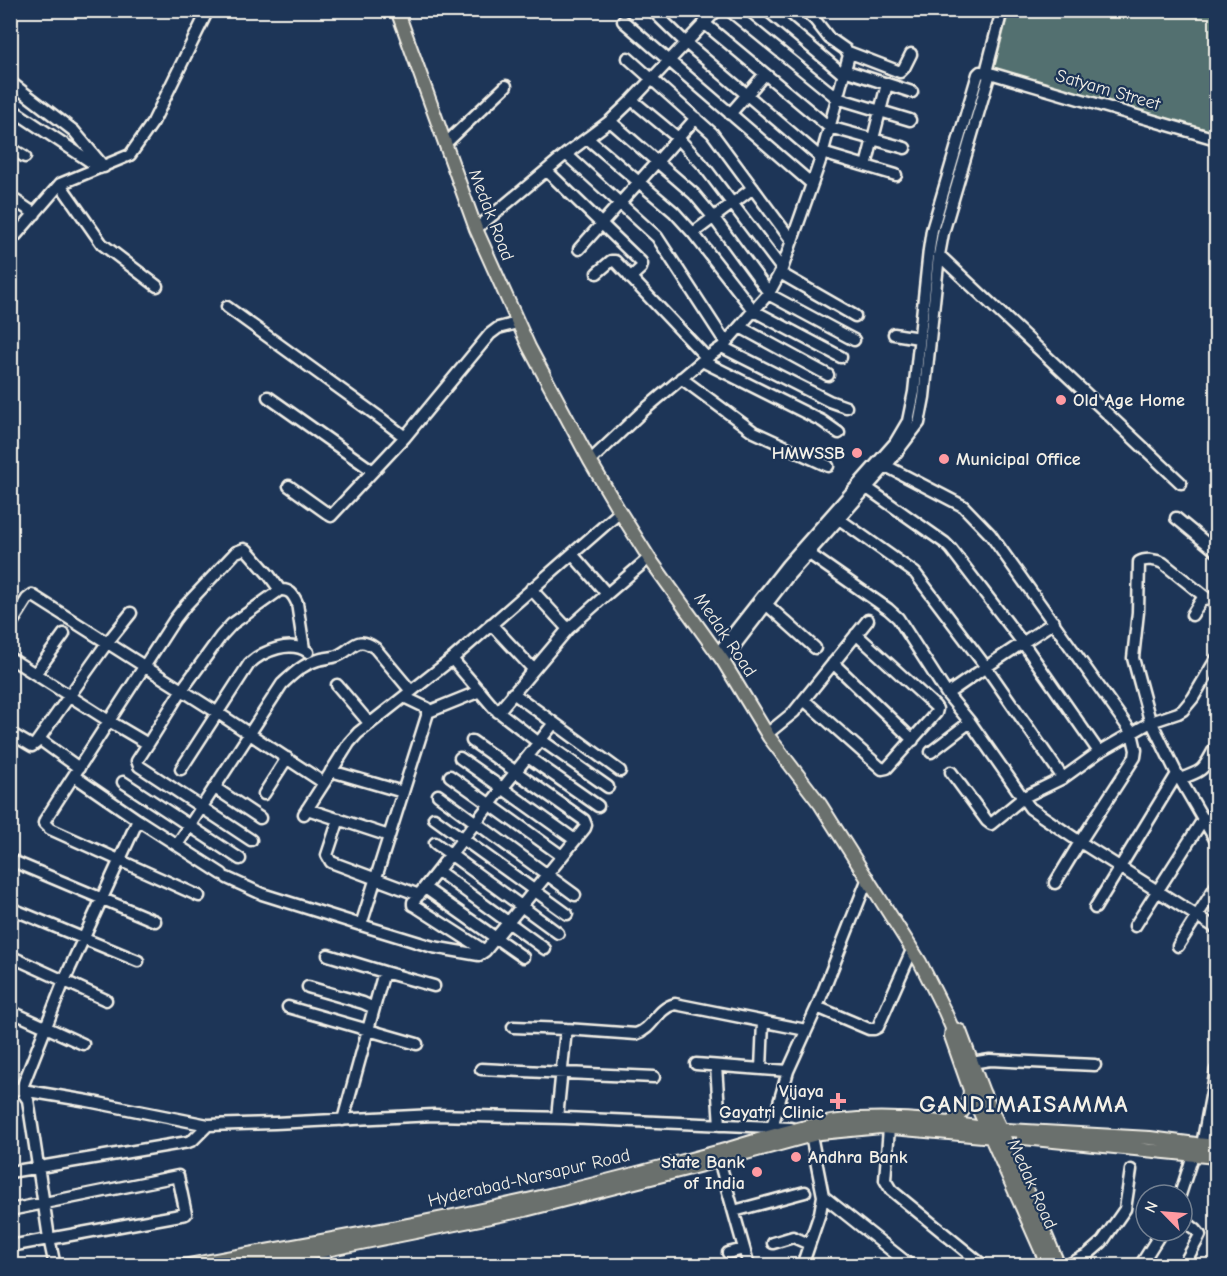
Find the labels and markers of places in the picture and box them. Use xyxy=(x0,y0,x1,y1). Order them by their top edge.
place label: Old Age Home xyxy=(1073,390,1185,411)
marker: Old Age Home xyxy=(1054,393,1068,407)
place label: HMWSSB xyxy=(772,443,845,464)
marker: HMWSSB xyxy=(850,446,864,460)
place label: Municipal Office xyxy=(956,449,1081,470)
marker: Municipal Office xyxy=(937,452,951,466)
place label: Vijaya Gayatri Clinic xyxy=(719,1081,825,1123)
marker: Vijaya Gayatri Clinic xyxy=(829,1092,847,1110)
place label: Andhra Bank xyxy=(808,1147,908,1168)
marker: Andhra Bank xyxy=(789,1150,803,1164)
place label: State Bank of India xyxy=(661,1152,745,1194)
marker: State Bank of India xyxy=(750,1165,764,1179)

